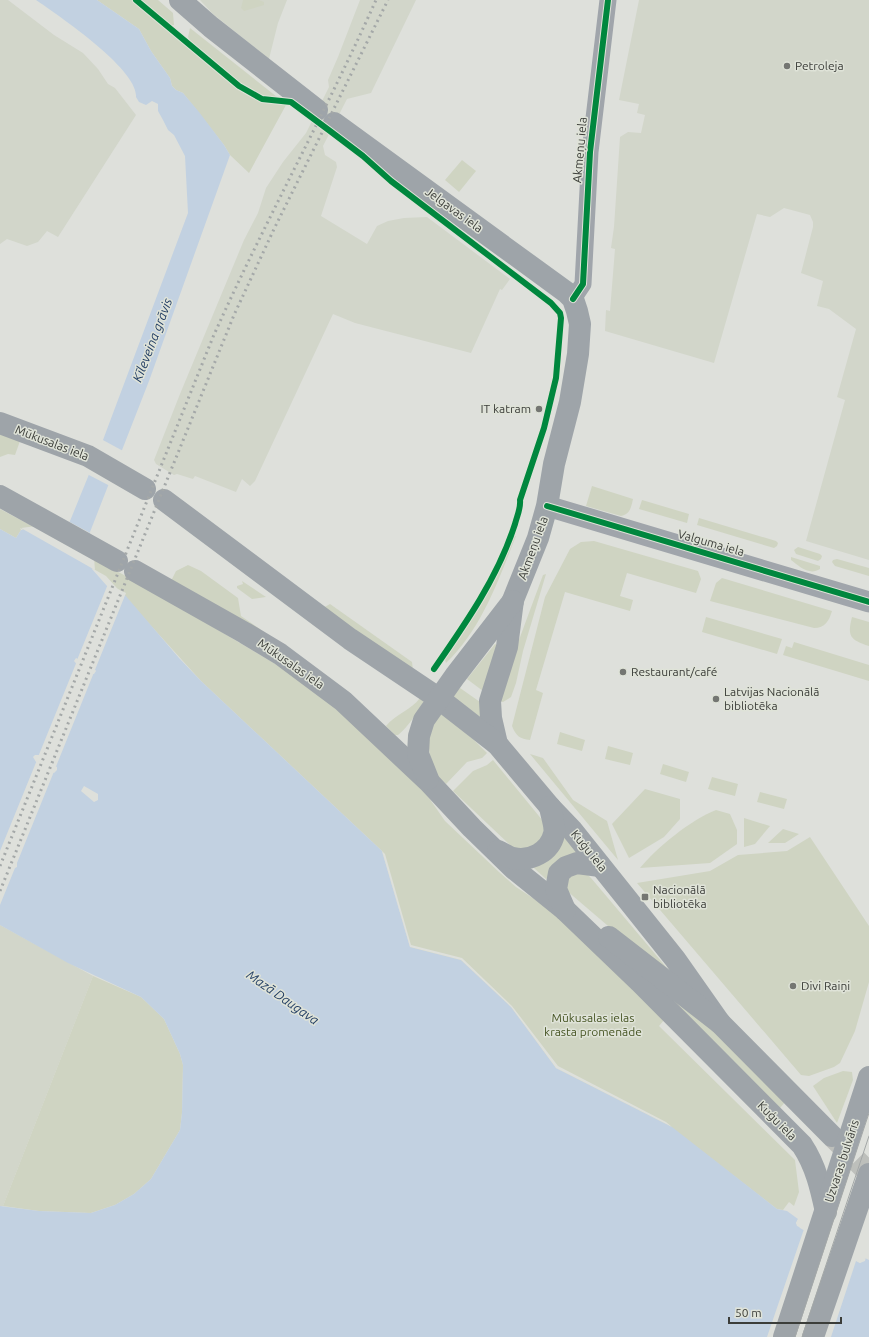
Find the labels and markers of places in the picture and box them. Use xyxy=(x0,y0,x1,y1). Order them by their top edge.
place label: Petroleja xyxy=(795,59,844,72)
marker: Petroleja xyxy=(782,61,792,71)
place label: IT katram xyxy=(481,402,531,415)
marker: IT katram xyxy=(534,404,544,414)
place label: Restaurant/café xyxy=(631,665,718,678)
marker: Restaurant/café xyxy=(618,667,628,677)
place label: Latvijas Nacionālā bibliotēka xyxy=(724,685,819,712)
marker: Latvijas Nacionālā bibliotēka xyxy=(711,694,721,704)
place label: Nacionālā bibliotēka xyxy=(653,883,707,910)
marker: Nacionālā bibliotēka xyxy=(640,892,650,902)
place label: Divi Raiņi xyxy=(801,979,850,992)
marker: Divi Raiņi xyxy=(788,981,798,991)

